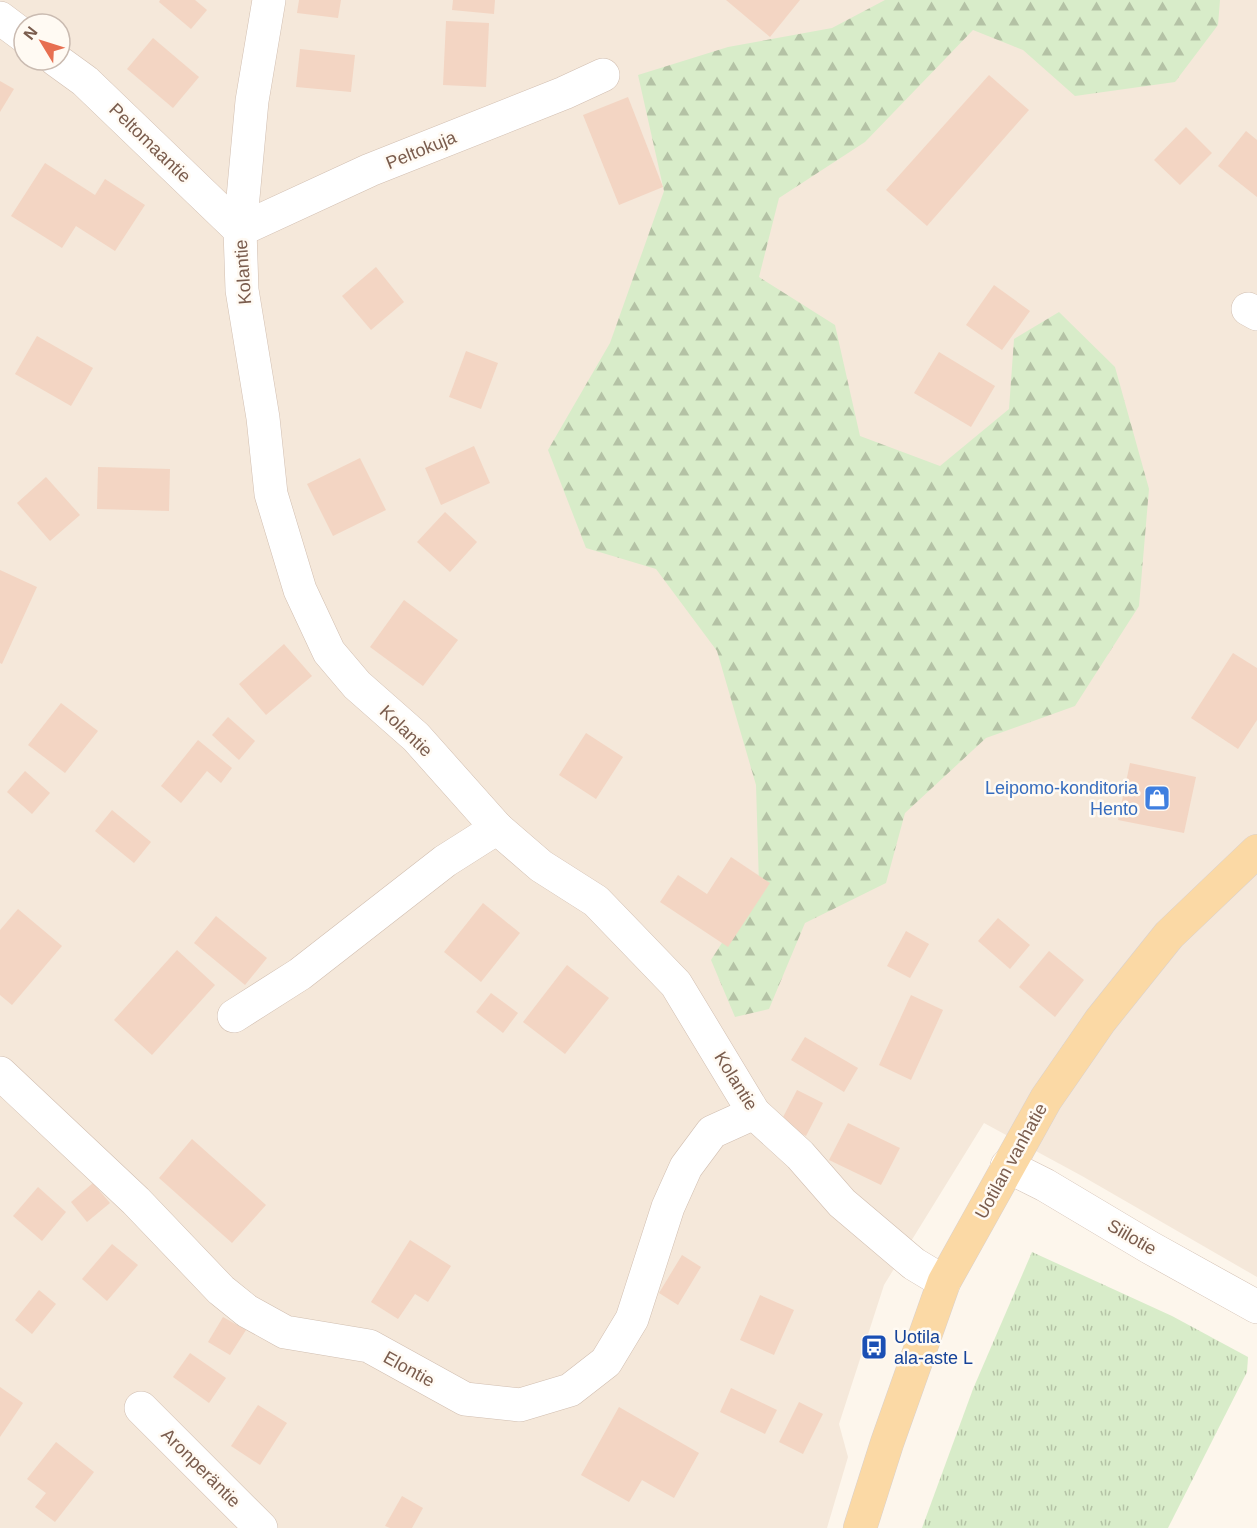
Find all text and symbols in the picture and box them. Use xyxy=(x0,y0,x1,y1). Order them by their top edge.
north arrow xyxy=(12,12,72,72)
text: N xyxy=(20,23,41,43)
street label: Peltomaantie xyxy=(105,99,195,187)
street label: Peltokuja xyxy=(383,126,460,173)
street label: Kolantie xyxy=(231,239,255,305)
street label: Kolantie xyxy=(376,701,436,761)
place label: Leipomo-konditoria Hento xyxy=(985,778,1139,819)
shop icon: Leipomo-konditoria Hento xyxy=(1142,783,1172,813)
street label: Kolantie xyxy=(710,1048,762,1114)
street label: Uotilan vanhatie xyxy=(971,1100,1051,1222)
street label: Siilotie xyxy=(1104,1215,1160,1259)
place label: Uotila ala-aste L xyxy=(894,1327,973,1368)
bus stop icon: Uotila ala-aste L xyxy=(859,1332,889,1362)
street label: Elontie xyxy=(380,1347,438,1391)
street label: Aronperäntie xyxy=(157,1424,245,1512)

